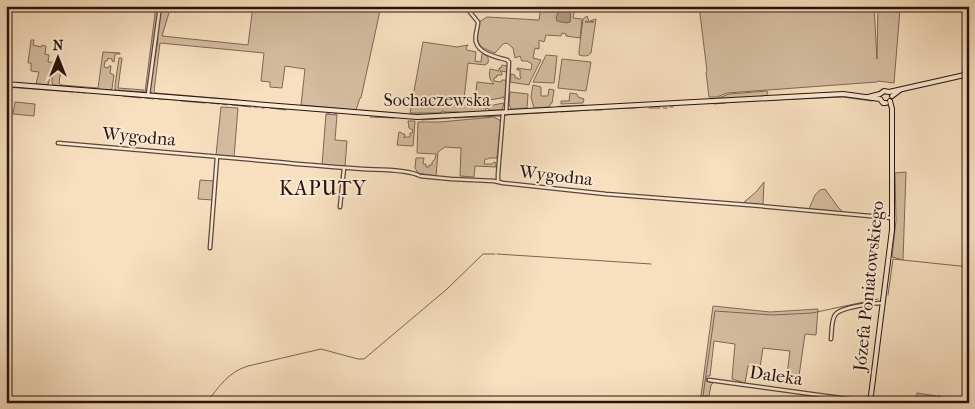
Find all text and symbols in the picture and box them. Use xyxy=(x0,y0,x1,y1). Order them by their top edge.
north arrow xyxy=(32,32,82,82)
text: N xyxy=(53,37,64,54)
street label: Sochaczewska xyxy=(384,90,491,111)
street label: Wygodna xyxy=(100,123,177,151)
street label: Wygodna xyxy=(517,162,594,190)
district label: KAPUTY xyxy=(279,177,367,200)
street label: Józefa Poniatowskiego xyxy=(849,200,888,374)
street label: Daleka xyxy=(748,362,805,390)

